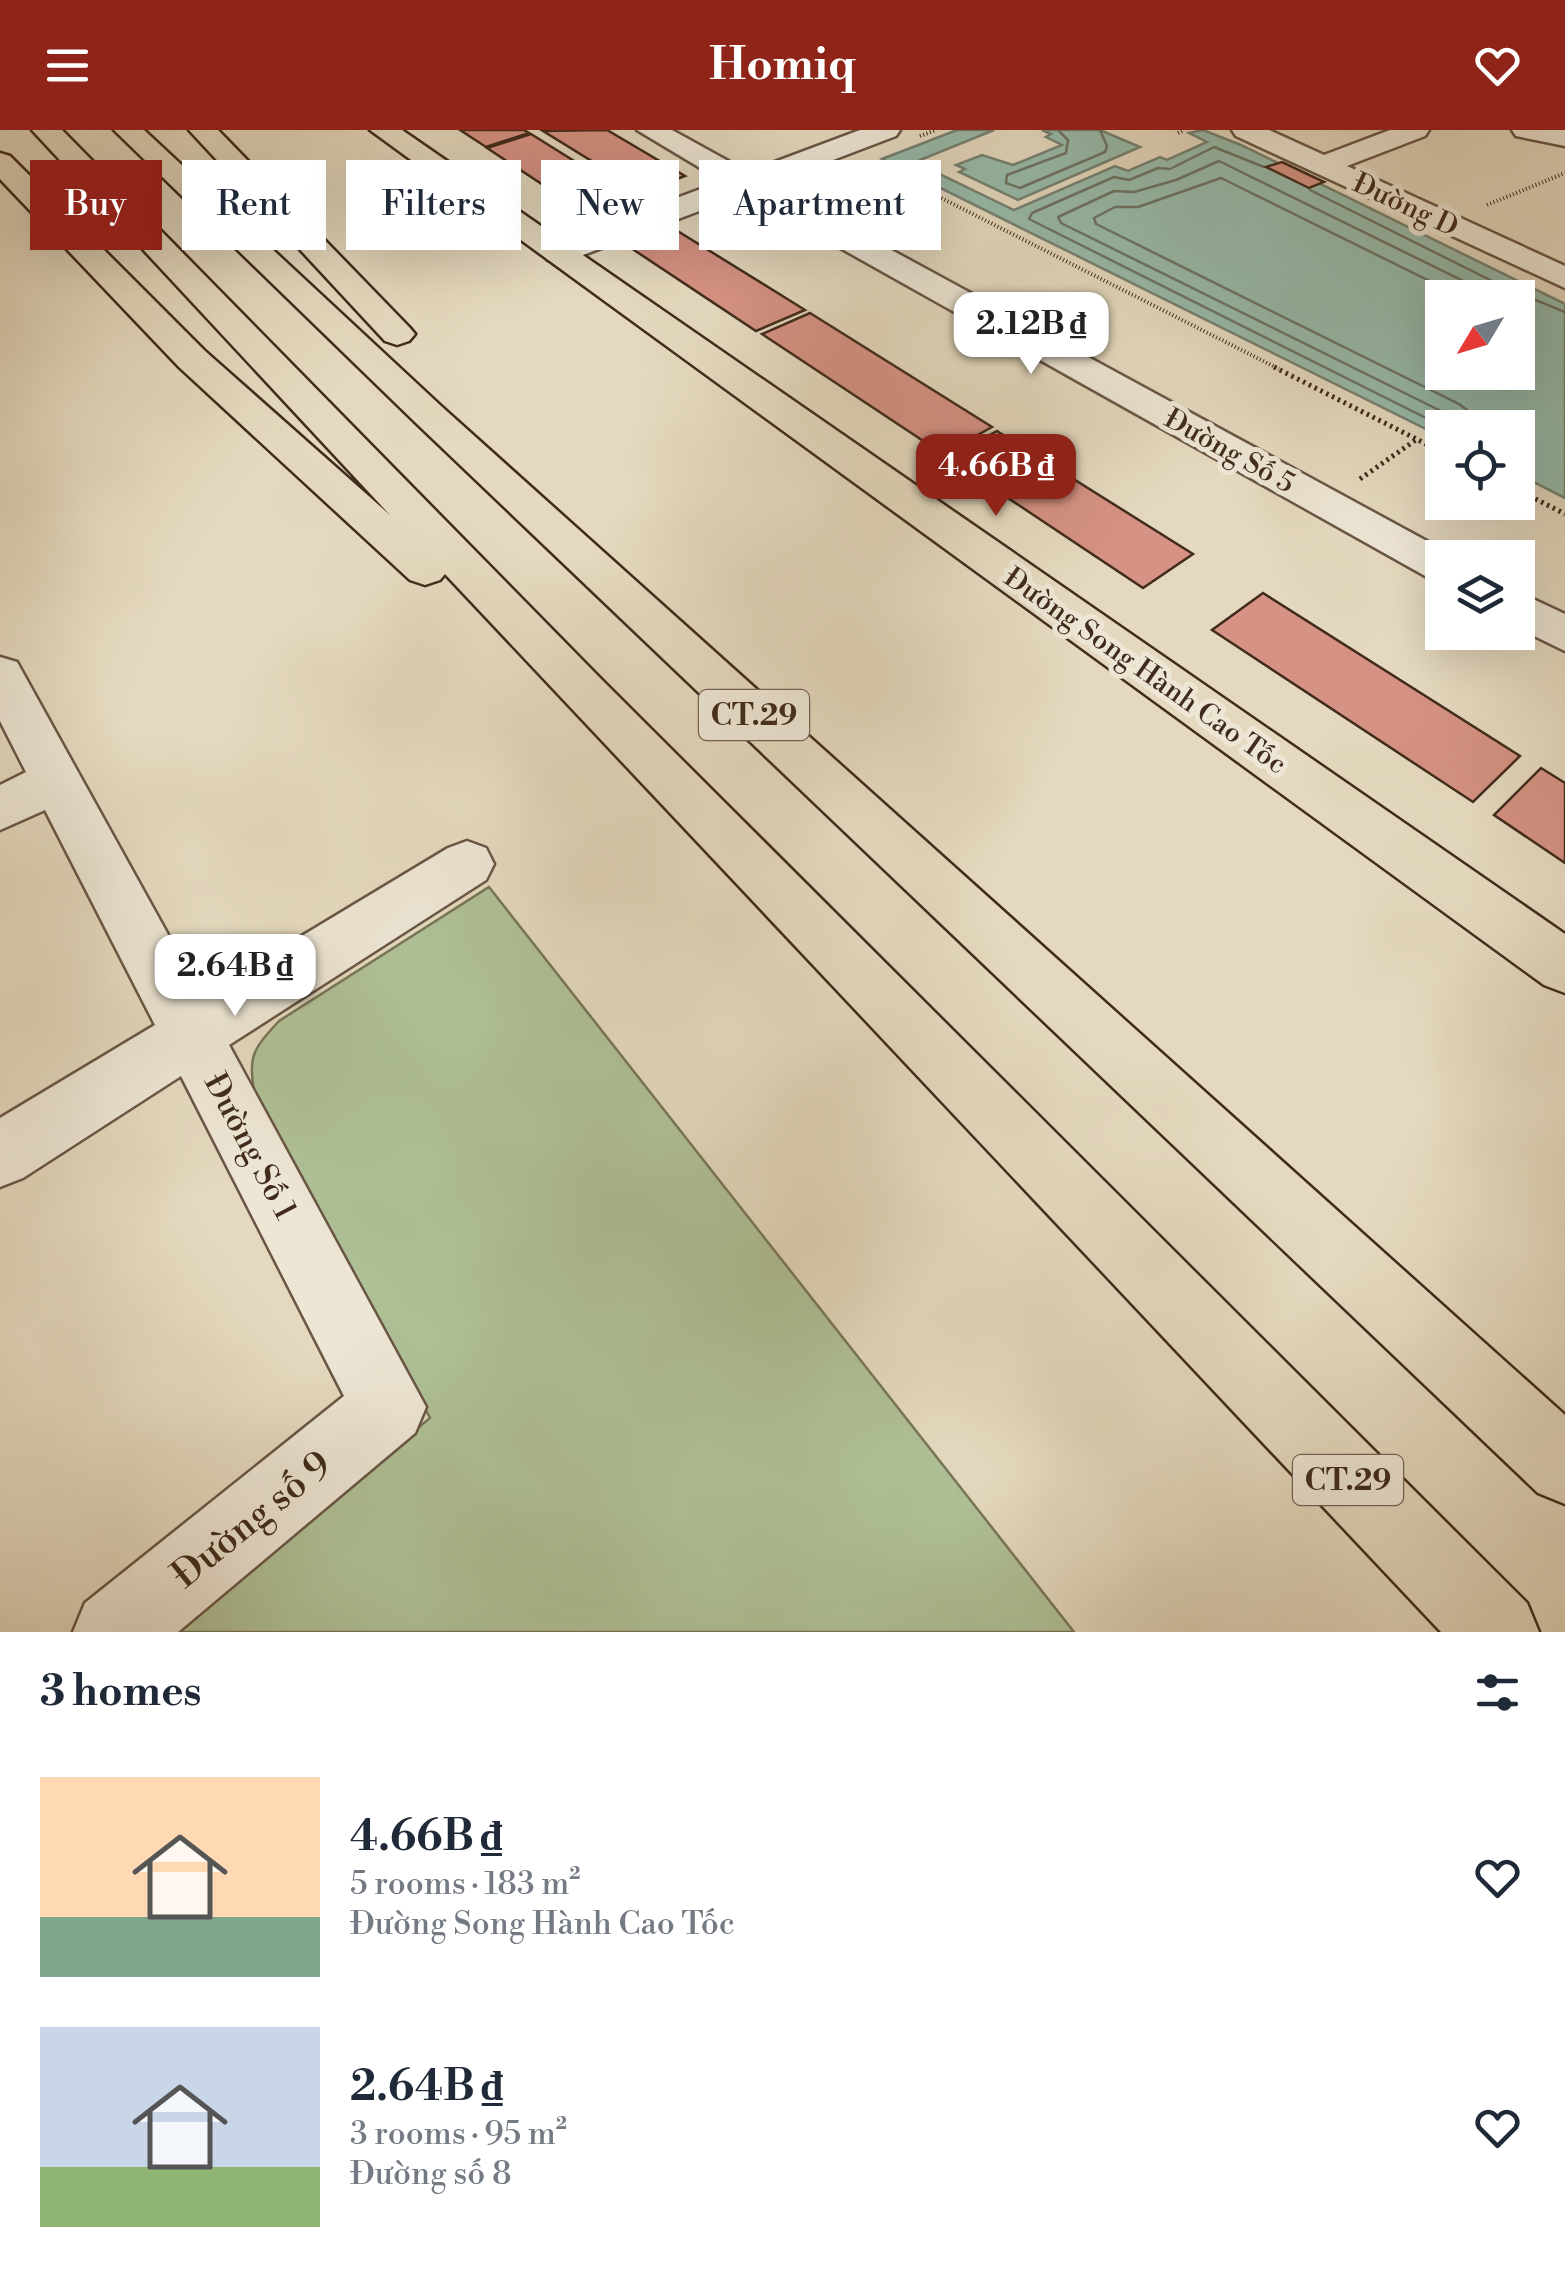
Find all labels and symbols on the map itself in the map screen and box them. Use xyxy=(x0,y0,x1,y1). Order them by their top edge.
street label: Đường D xyxy=(1347,166,1464,245)
north arrow xyxy=(1425,280,1535,390)
pin: 2.12B ₫ xyxy=(939,292,1123,377)
street label: Đường Số 5 xyxy=(1158,401,1300,501)
pin: 4.66B ₫ xyxy=(904,434,1088,519)
street label: Đường Song Hành Cao Tốc xyxy=(997,560,1293,782)
road number: CT.29 xyxy=(699,690,809,740)
pin: 2.64B ₫ xyxy=(143,934,327,1019)
street label: Đường Số 1 xyxy=(195,1066,305,1227)
street label: Đường số 9 xyxy=(163,1442,341,1599)
road number: CT.29 xyxy=(1293,1455,1403,1505)

